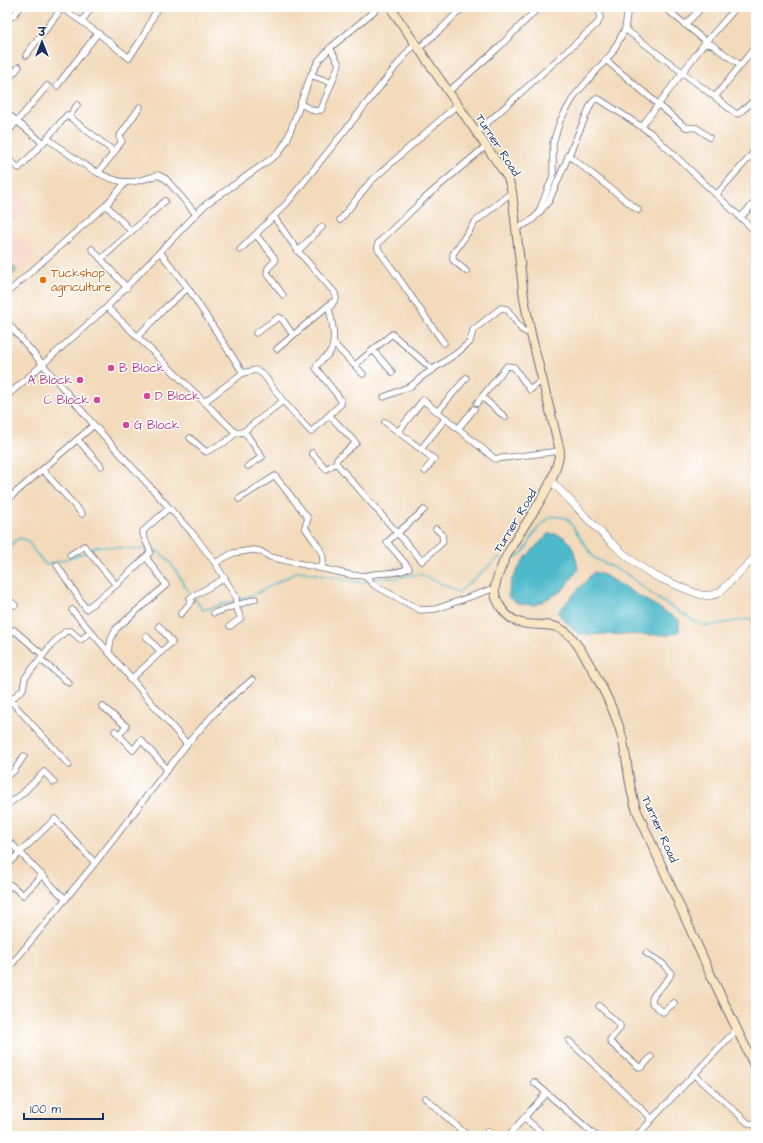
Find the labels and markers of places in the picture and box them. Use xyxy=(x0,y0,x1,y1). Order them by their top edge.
place label: Tuckshop agriculture xyxy=(51,265,112,297)
marker: Tuckshop agriculture xyxy=(38,275,48,285)
place label: B Block xyxy=(119,360,165,377)
marker: B Block xyxy=(106,363,116,373)
place label: A Block xyxy=(27,372,73,389)
marker: A Block xyxy=(75,375,85,385)
place label: D Block xyxy=(155,388,200,405)
marker: D Block xyxy=(142,391,152,401)
place label: C Block xyxy=(44,392,90,409)
marker: C Block xyxy=(92,395,102,405)
place label: G Block xyxy=(134,417,180,434)
marker: G Block xyxy=(121,420,131,430)

